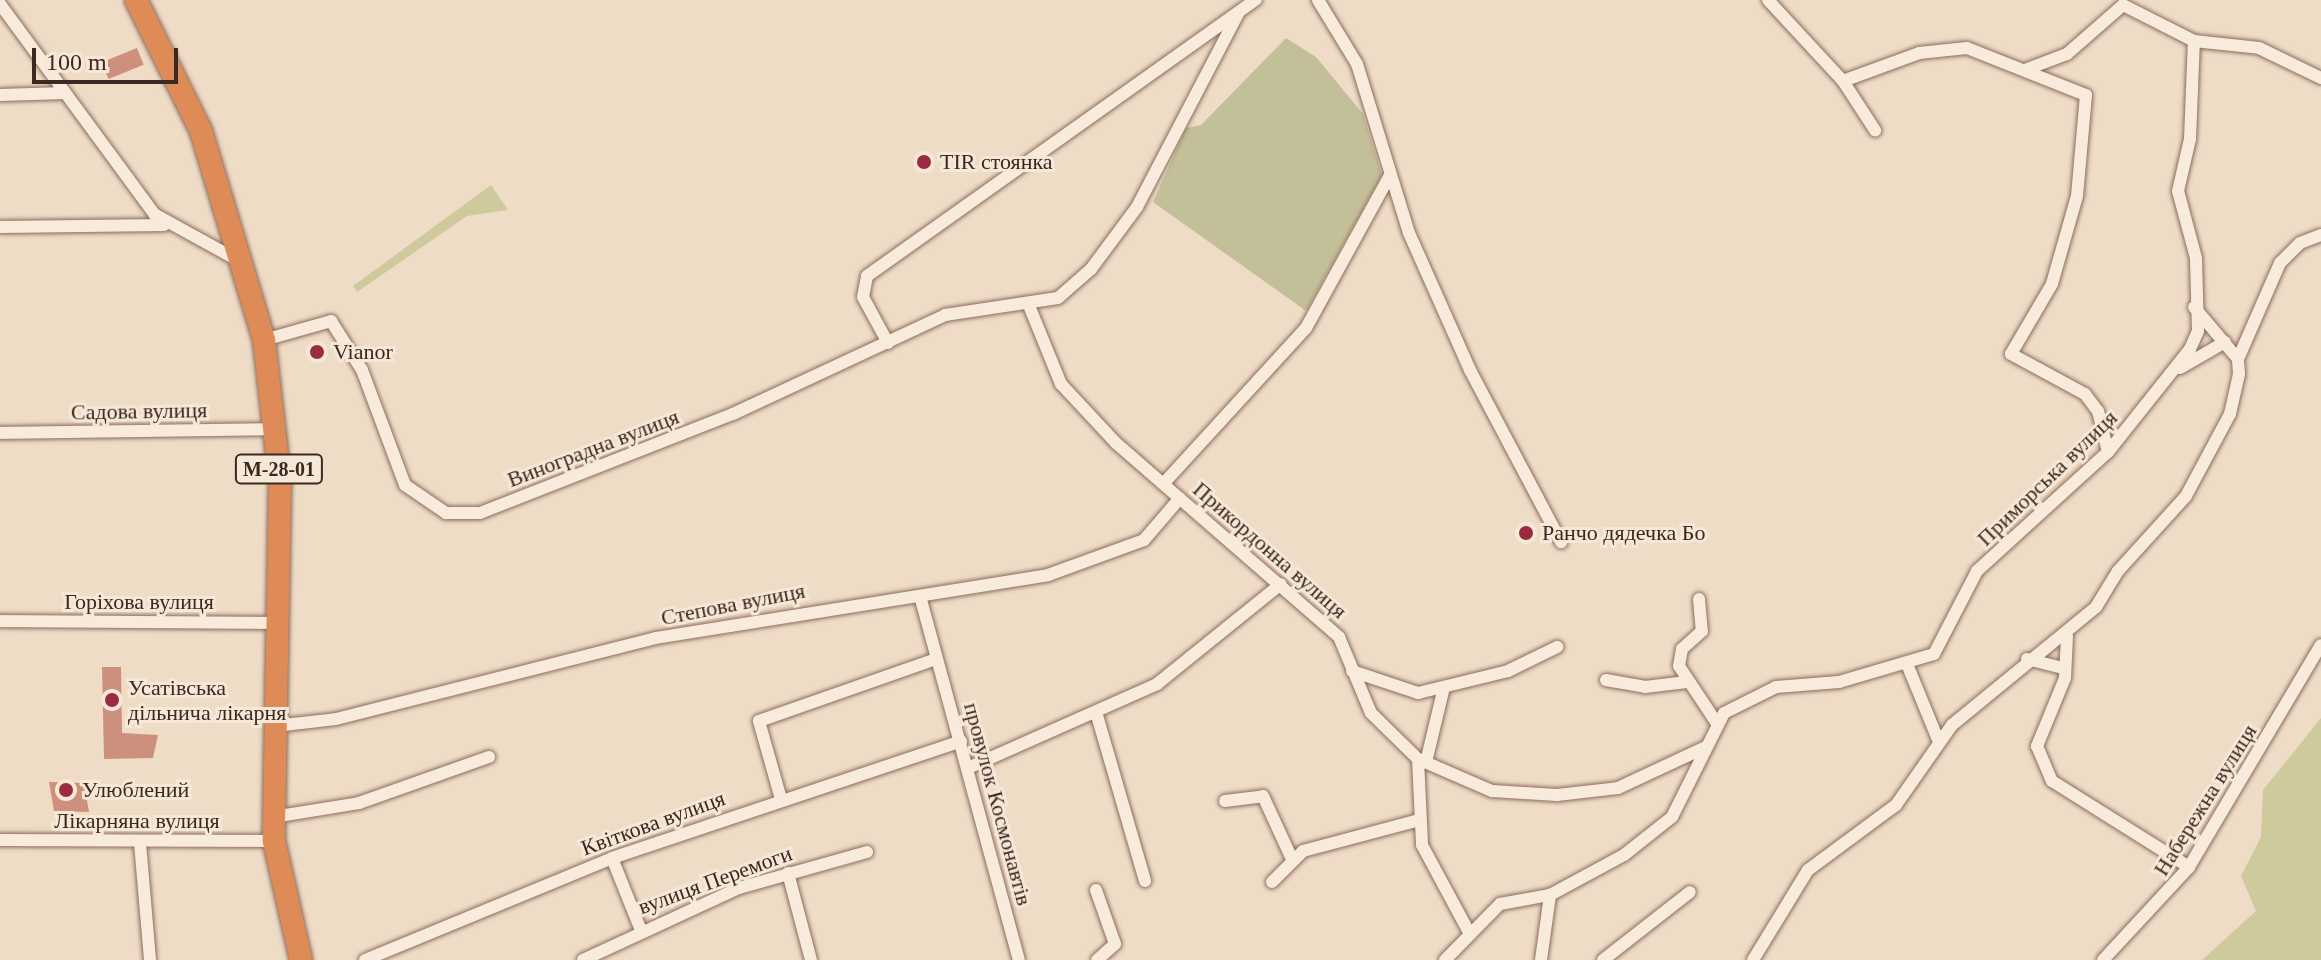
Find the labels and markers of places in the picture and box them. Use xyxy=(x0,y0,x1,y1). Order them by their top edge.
place label: TIR стоянка xyxy=(940,149,1053,175)
marker: TIR стоянка xyxy=(915,153,933,171)
place label: Vianor xyxy=(333,339,393,365)
marker: Vianor xyxy=(308,343,326,361)
place label: Ранчо дядечка Бо xyxy=(1542,520,1705,546)
marker: Ранчо дядечка Бо xyxy=(1517,524,1535,542)
place label: Усатівська дільнича лікарня xyxy=(128,674,286,726)
marker: Усатівська дільнича лікарня xyxy=(103,691,121,709)
place label: Улюблений xyxy=(82,777,189,803)
marker: Улюблений xyxy=(57,781,75,799)

